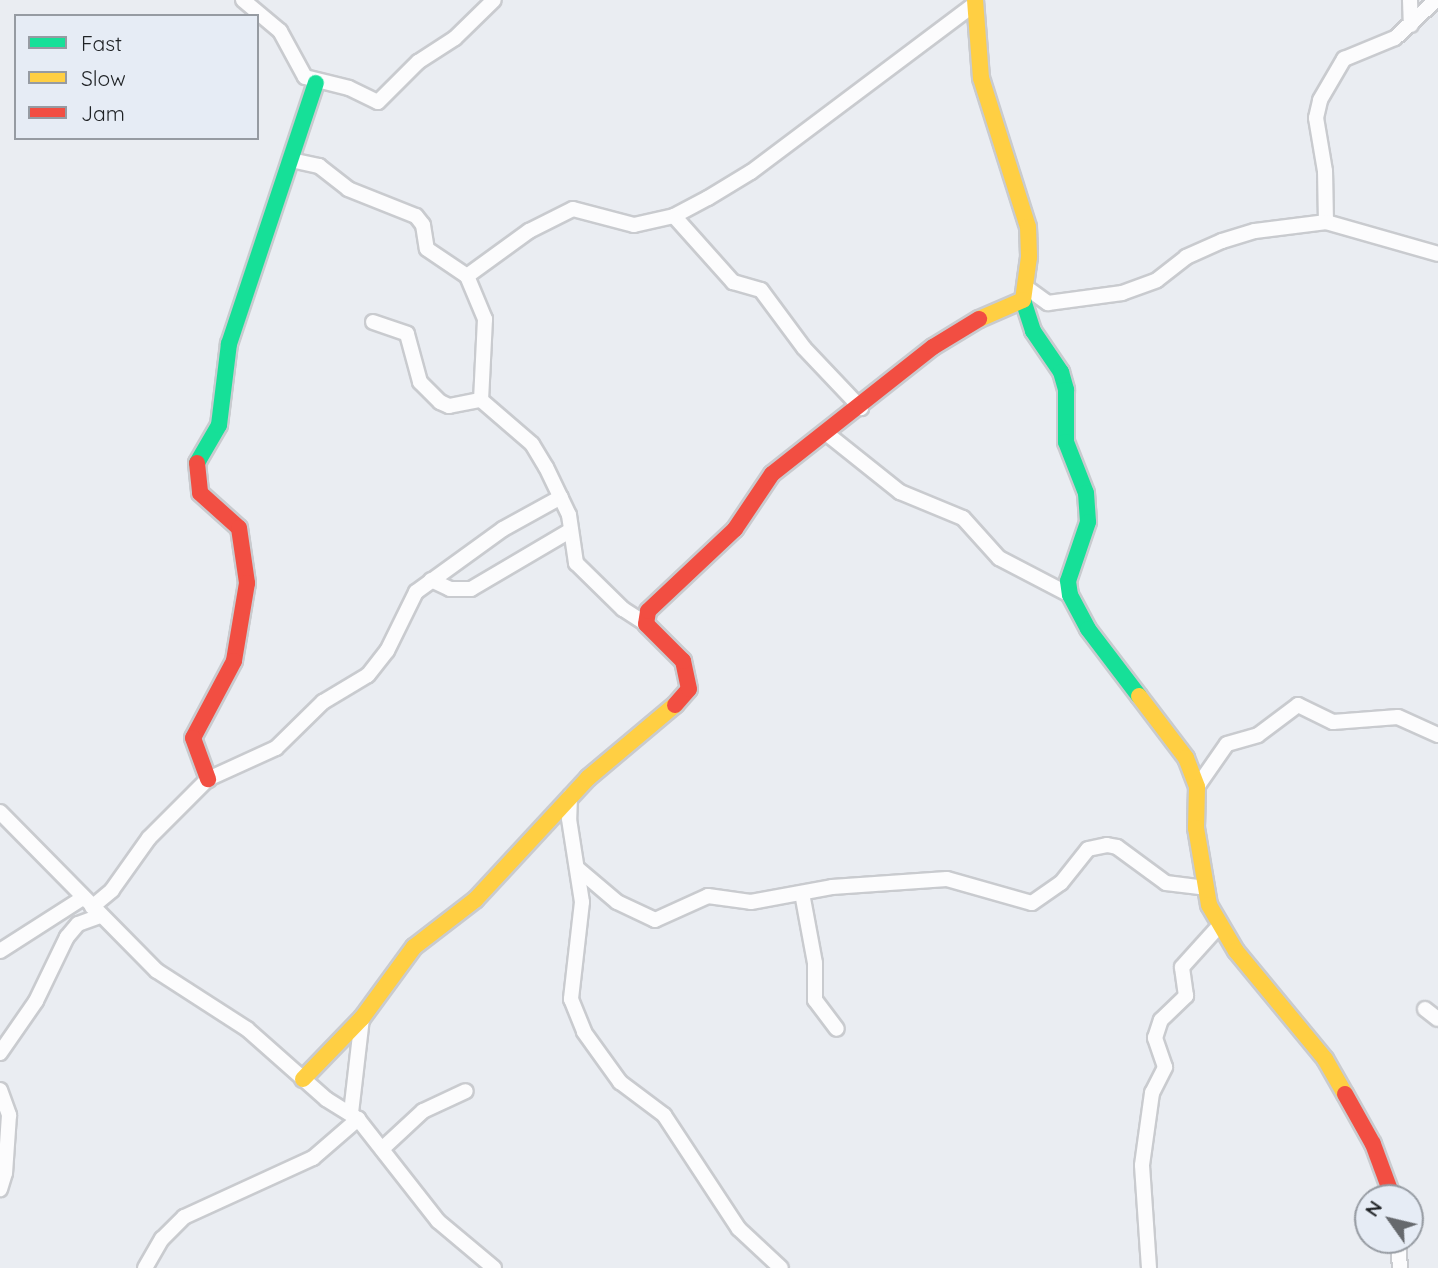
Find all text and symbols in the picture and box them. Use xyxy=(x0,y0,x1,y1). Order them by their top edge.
legend xyxy=(14,14,259,140)
text: Fast xyxy=(81,30,122,56)
text: Slow xyxy=(81,65,126,91)
text: Jam xyxy=(81,100,125,126)
north arrow xyxy=(1354,1184,1424,1254)
text: N xyxy=(1359,1196,1387,1221)

